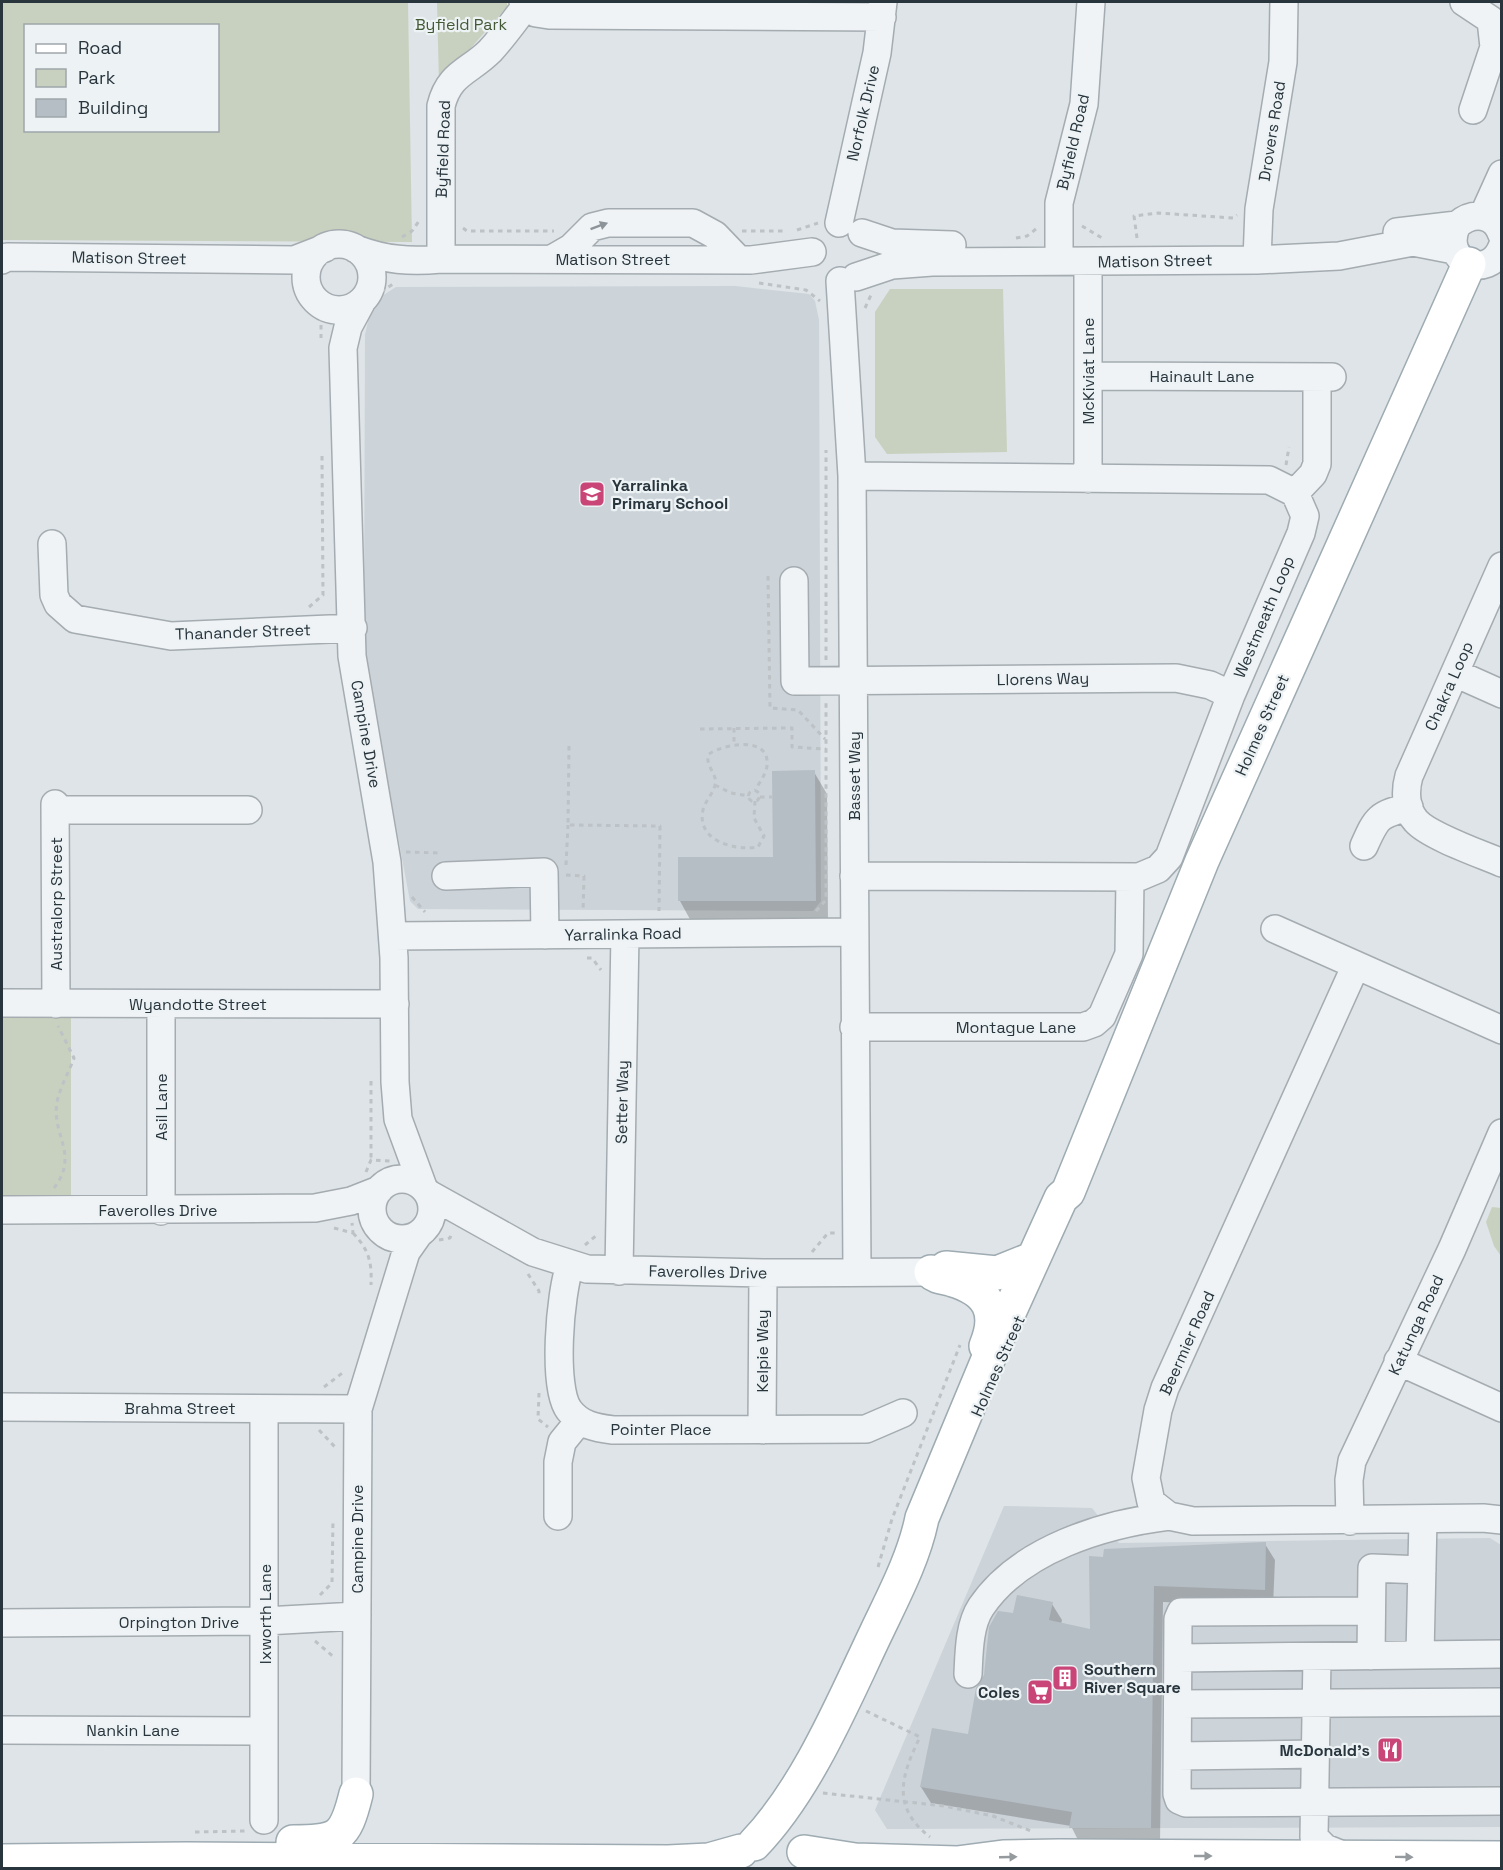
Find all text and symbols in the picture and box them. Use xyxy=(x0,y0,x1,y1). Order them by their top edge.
park label: Byfield Park xyxy=(415,14,507,35)
legend xyxy=(24,24,219,132)
text: Road xyxy=(78,36,122,59)
street label: Norfolk Drive xyxy=(842,63,884,163)
text: Park xyxy=(78,66,116,89)
street label: Drovers Road xyxy=(1254,79,1290,183)
street label: Byfield Road xyxy=(1052,92,1094,192)
text: Building xyxy=(78,96,148,119)
street label: Byfield Road xyxy=(431,100,455,198)
one-way arrow xyxy=(590,221,608,231)
street label: Matison Street xyxy=(71,246,187,270)
street label: Matison Street xyxy=(556,249,670,270)
street label: Matison Street xyxy=(1097,249,1213,273)
street label: McKiviat Lane xyxy=(1078,317,1099,425)
street label: Hainault Lane xyxy=(1150,366,1254,387)
place label: Yarralinka Primary School xyxy=(612,475,728,514)
school or university icon: Yarralinka Primary School xyxy=(577,479,607,509)
street label: Westmeath Loop xyxy=(1229,553,1299,681)
street label: Thanander Street xyxy=(175,619,311,645)
street label: Chakra Loop xyxy=(1420,638,1478,734)
street label: Llorens Way xyxy=(997,668,1089,690)
street label: Holmes Street xyxy=(1230,671,1294,779)
street label: Campine Drive xyxy=(346,678,386,790)
street label: Basset Way xyxy=(844,731,865,821)
street label: Australorp Street xyxy=(46,837,67,971)
street label: Yarralinka Road xyxy=(564,922,682,946)
street label: Wyandotte Street xyxy=(129,994,267,1015)
street label: Montague Lane xyxy=(956,1017,1076,1038)
street label: Setter Way xyxy=(611,1060,633,1144)
street label: Asil Lane xyxy=(151,1073,172,1141)
street label: Faverolles Drive xyxy=(99,1200,217,1221)
street label: Faverolles Drive xyxy=(648,1260,768,1284)
street label: Katunga Road xyxy=(1384,1271,1448,1379)
street label: Beermier Road xyxy=(1155,1288,1219,1398)
street label: Kelpie Way xyxy=(752,1309,773,1393)
street label: Holmes Street xyxy=(966,1312,1030,1420)
street label: Brahma Street xyxy=(124,1398,236,1419)
street label: Pointer Place xyxy=(611,1419,712,1440)
street label: Campine Drive xyxy=(347,1484,368,1594)
street label: Ixworth Lane xyxy=(255,1564,276,1664)
street label: Orpington Drive xyxy=(119,1612,239,1633)
place label: Southern River Square xyxy=(1084,1659,1181,1698)
building icon: Southern River Square xyxy=(1050,1663,1080,1693)
supermarket icon: Coles xyxy=(1025,1677,1055,1707)
place label: Coles xyxy=(978,1682,1020,1703)
street label: Nankin Lane xyxy=(86,1720,180,1741)
restaurant icon: McDonald's xyxy=(1375,1735,1405,1765)
place label: McDonald's xyxy=(1280,1740,1370,1761)
one-way arrow xyxy=(1194,1851,1213,1861)
one-way arrow xyxy=(1394,1852,1413,1861)
one-way arrow xyxy=(999,1853,1018,1862)

